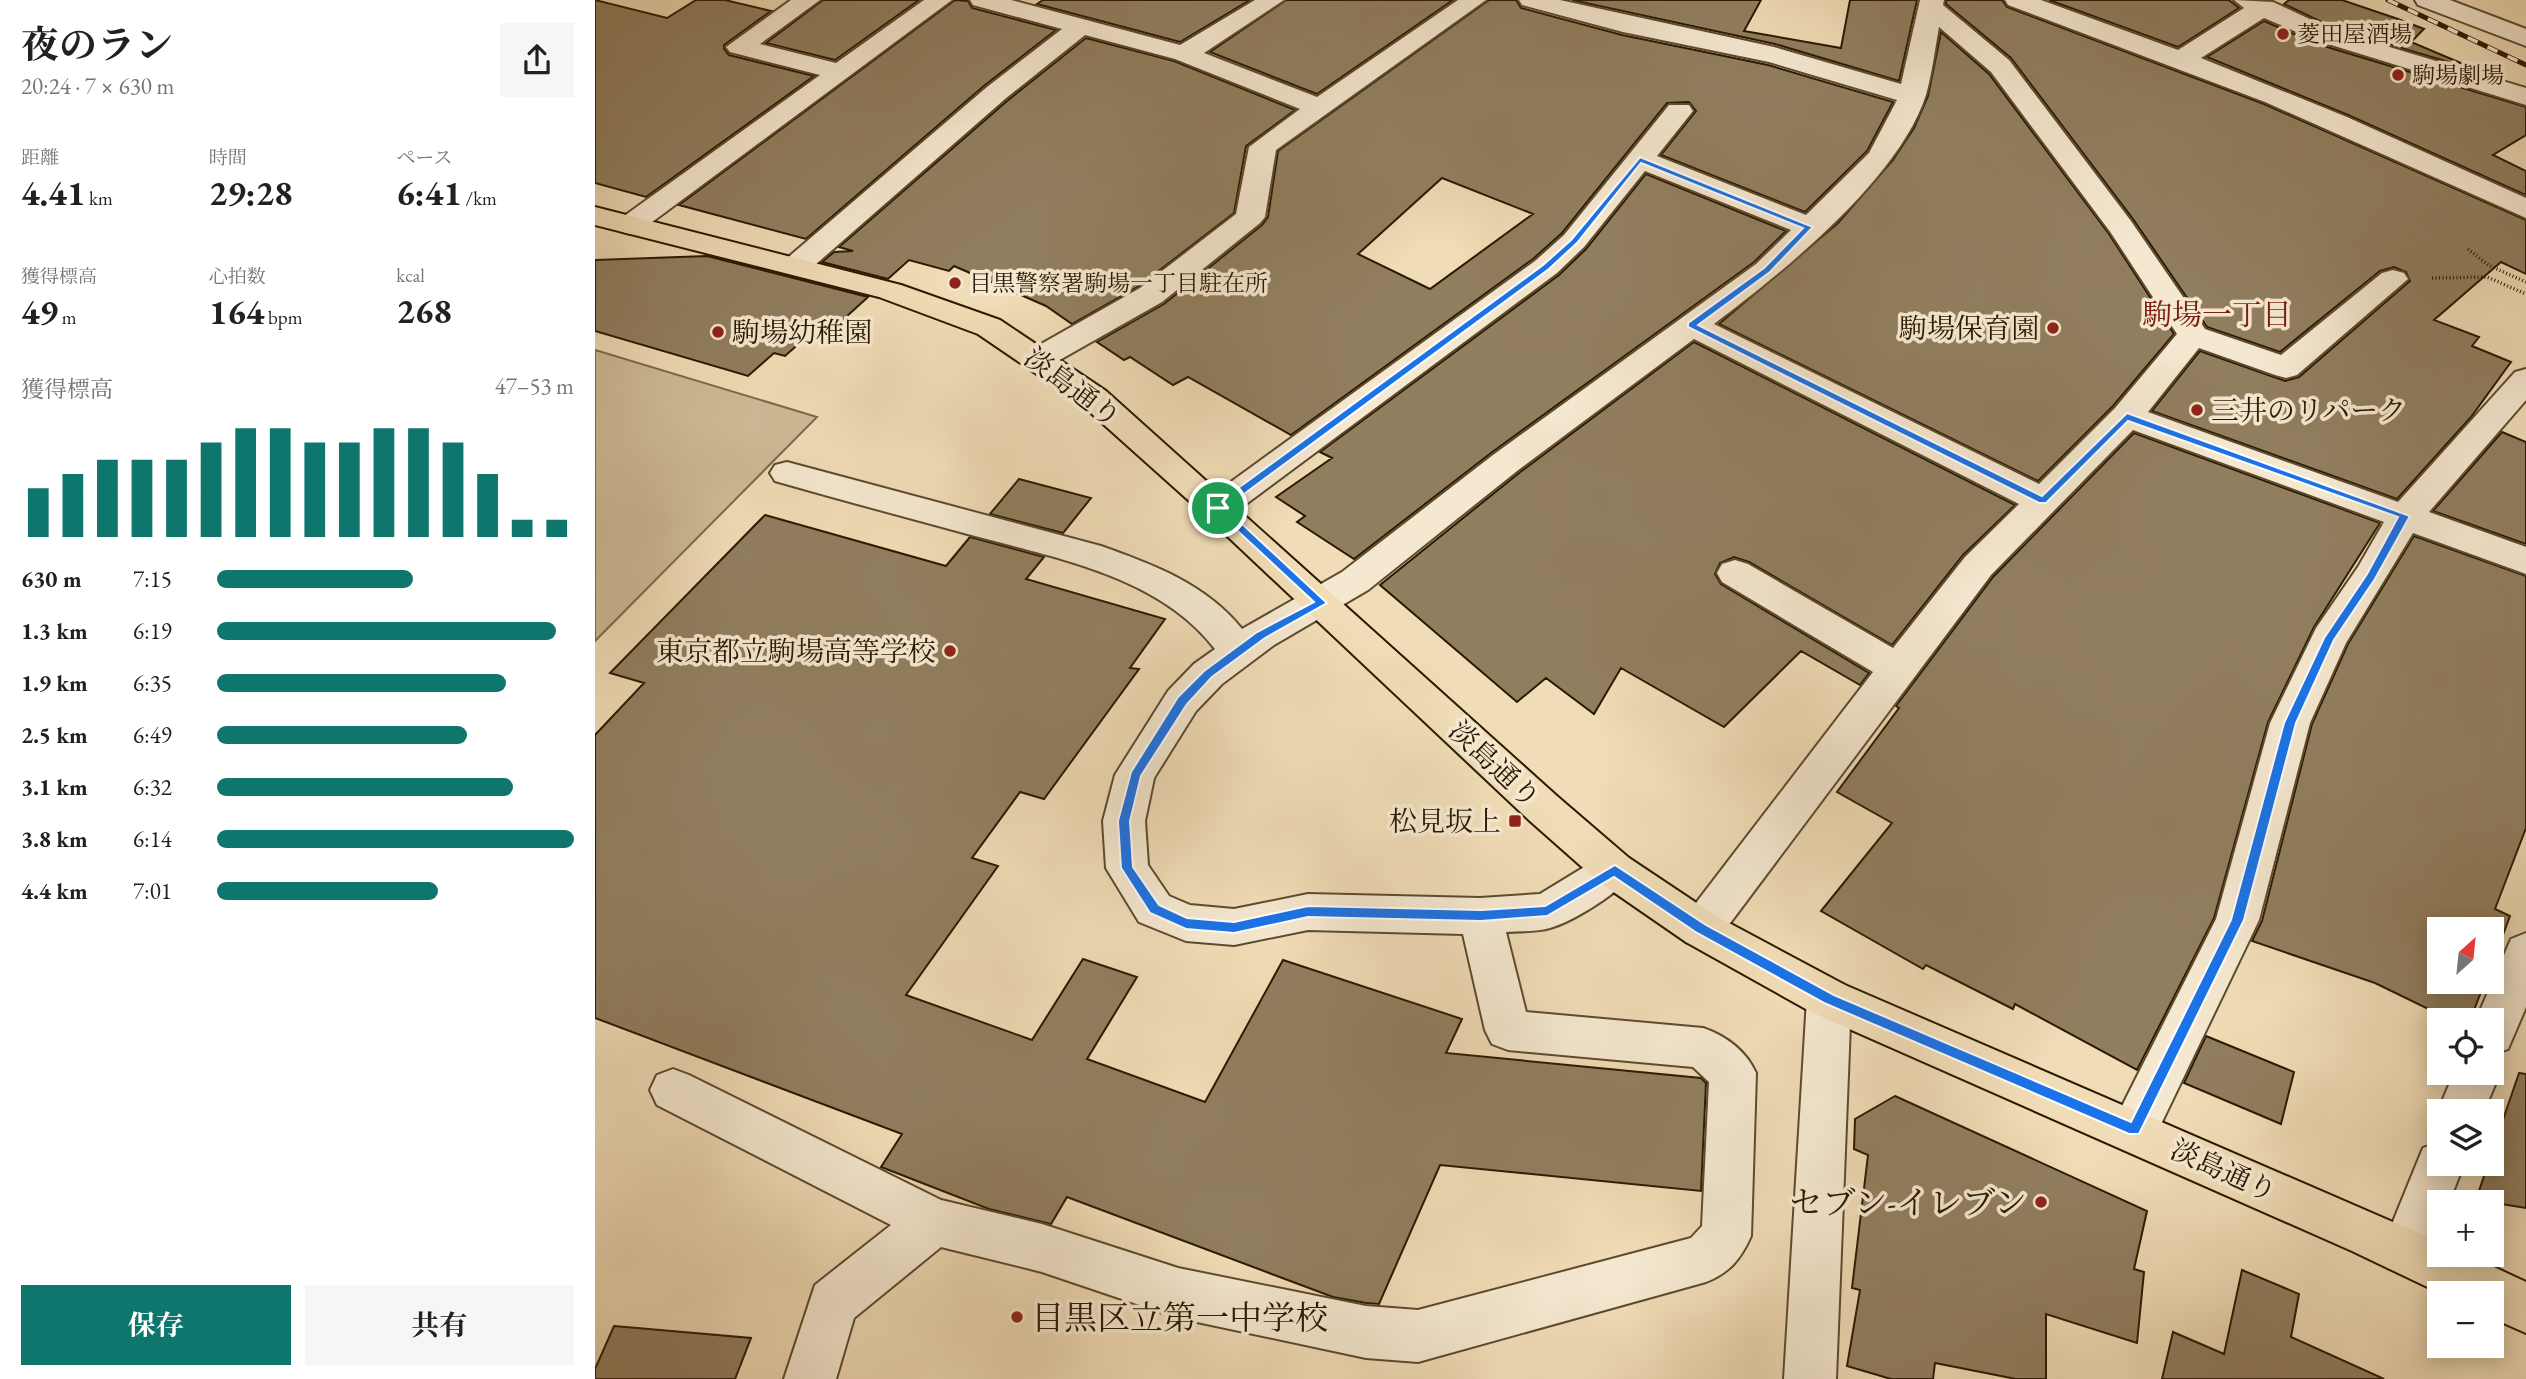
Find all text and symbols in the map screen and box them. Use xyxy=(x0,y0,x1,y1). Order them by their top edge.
place label: 菱田屋酒場 xyxy=(2297,19,2412,49)
text: 夜のラン xyxy=(21,20,173,69)
button: share xyxy=(500,23,574,97)
marker: 菱田屋酒場 xyxy=(2275,26,2291,42)
place label: 駒場劇場 xyxy=(2412,60,2504,90)
marker: 駒場劇場 xyxy=(2390,67,2406,83)
text: 20:24 · 7 × 630 m xyxy=(21,71,174,101)
text: 距離 xyxy=(21,145,59,170)
text: 時間 xyxy=(209,145,247,170)
text: ペース xyxy=(396,145,452,170)
text: 4.41 xyxy=(21,170,85,215)
text: 29:28 xyxy=(209,170,293,215)
text: 6:41 xyxy=(396,170,462,215)
text: km xyxy=(85,186,113,211)
text: /km xyxy=(462,186,497,211)
text: kcal xyxy=(396,263,425,288)
text: 獲得標高 xyxy=(21,264,97,289)
text: 心拍数 xyxy=(209,264,266,289)
place label: 目黒警察署駒場一丁目駐在所 xyxy=(969,268,1268,298)
marker: 目黒警察署駒場一丁目駐在所 xyxy=(947,275,963,291)
text: 268 xyxy=(396,288,452,333)
text: 49 xyxy=(21,289,58,334)
text: 164 xyxy=(209,289,264,334)
district label: 駒場一丁目 xyxy=(2142,295,2292,334)
text: m xyxy=(58,305,77,330)
text: bpm xyxy=(264,305,302,330)
place label: 駒場保育園 xyxy=(1899,310,2039,346)
place label: 駒場幼稚園 xyxy=(732,314,872,350)
marker: 駒場保育園 xyxy=(2045,320,2061,336)
marker: 駒場幼稚園 xyxy=(710,324,726,340)
street label: 淡島通り xyxy=(1017,339,1129,435)
text: 47–53 m xyxy=(495,371,574,401)
text: 獲得標高 xyxy=(21,374,113,404)
place label: 三井のリパーク xyxy=(2211,392,2406,428)
marker: 三井のリパーク xyxy=(2189,402,2205,418)
pin xyxy=(1188,478,1248,538)
icon: arrive xyxy=(1199,489,1237,527)
text: 630 m xyxy=(21,564,82,594)
text: 7:15 xyxy=(133,564,172,594)
text: 1.3 km xyxy=(21,616,88,646)
text: 6:19 xyxy=(133,616,172,646)
place label: 東京都立駒場高等学校 xyxy=(656,633,936,669)
marker: 東京都立駒場高等学校 xyxy=(942,643,958,659)
text: 1.9 km xyxy=(21,668,88,698)
text: 6:35 xyxy=(133,668,172,698)
street label: 淡島通り xyxy=(1442,713,1548,815)
text: 2.5 km xyxy=(21,720,88,750)
text: 6:49 xyxy=(133,720,172,750)
text: 3.1 km xyxy=(21,772,88,802)
text: 6:32 xyxy=(133,772,172,802)
place label: 松見坂上 xyxy=(1389,803,1501,839)
marker: 松見坂上 xyxy=(1507,813,1523,829)
text: 3.8 km xyxy=(21,824,88,854)
text: 6:14 xyxy=(133,824,172,854)
text: 4.4 km xyxy=(21,876,88,906)
text: 7:01 xyxy=(133,876,172,906)
north arrow xyxy=(2427,917,2504,994)
map controls xyxy=(2427,917,2504,1358)
button: locate xyxy=(2427,1008,2504,1085)
button: layers xyxy=(2427,1099,2504,1176)
street label: 淡島通り xyxy=(2166,1131,2282,1209)
place label: セブン-イレブン xyxy=(1790,1181,2027,1224)
button: + xyxy=(2427,1190,2504,1267)
marker: セブン-イレブン xyxy=(2033,1194,2049,1210)
button: − xyxy=(2427,1281,2504,1358)
button: 保存 xyxy=(21,1285,291,1365)
button: 共有 xyxy=(305,1285,574,1365)
place label: 目黒区立第一中学校 xyxy=(1031,1296,1328,1339)
marker: 目黒区立第一中学校 xyxy=(1009,1309,1025,1325)

